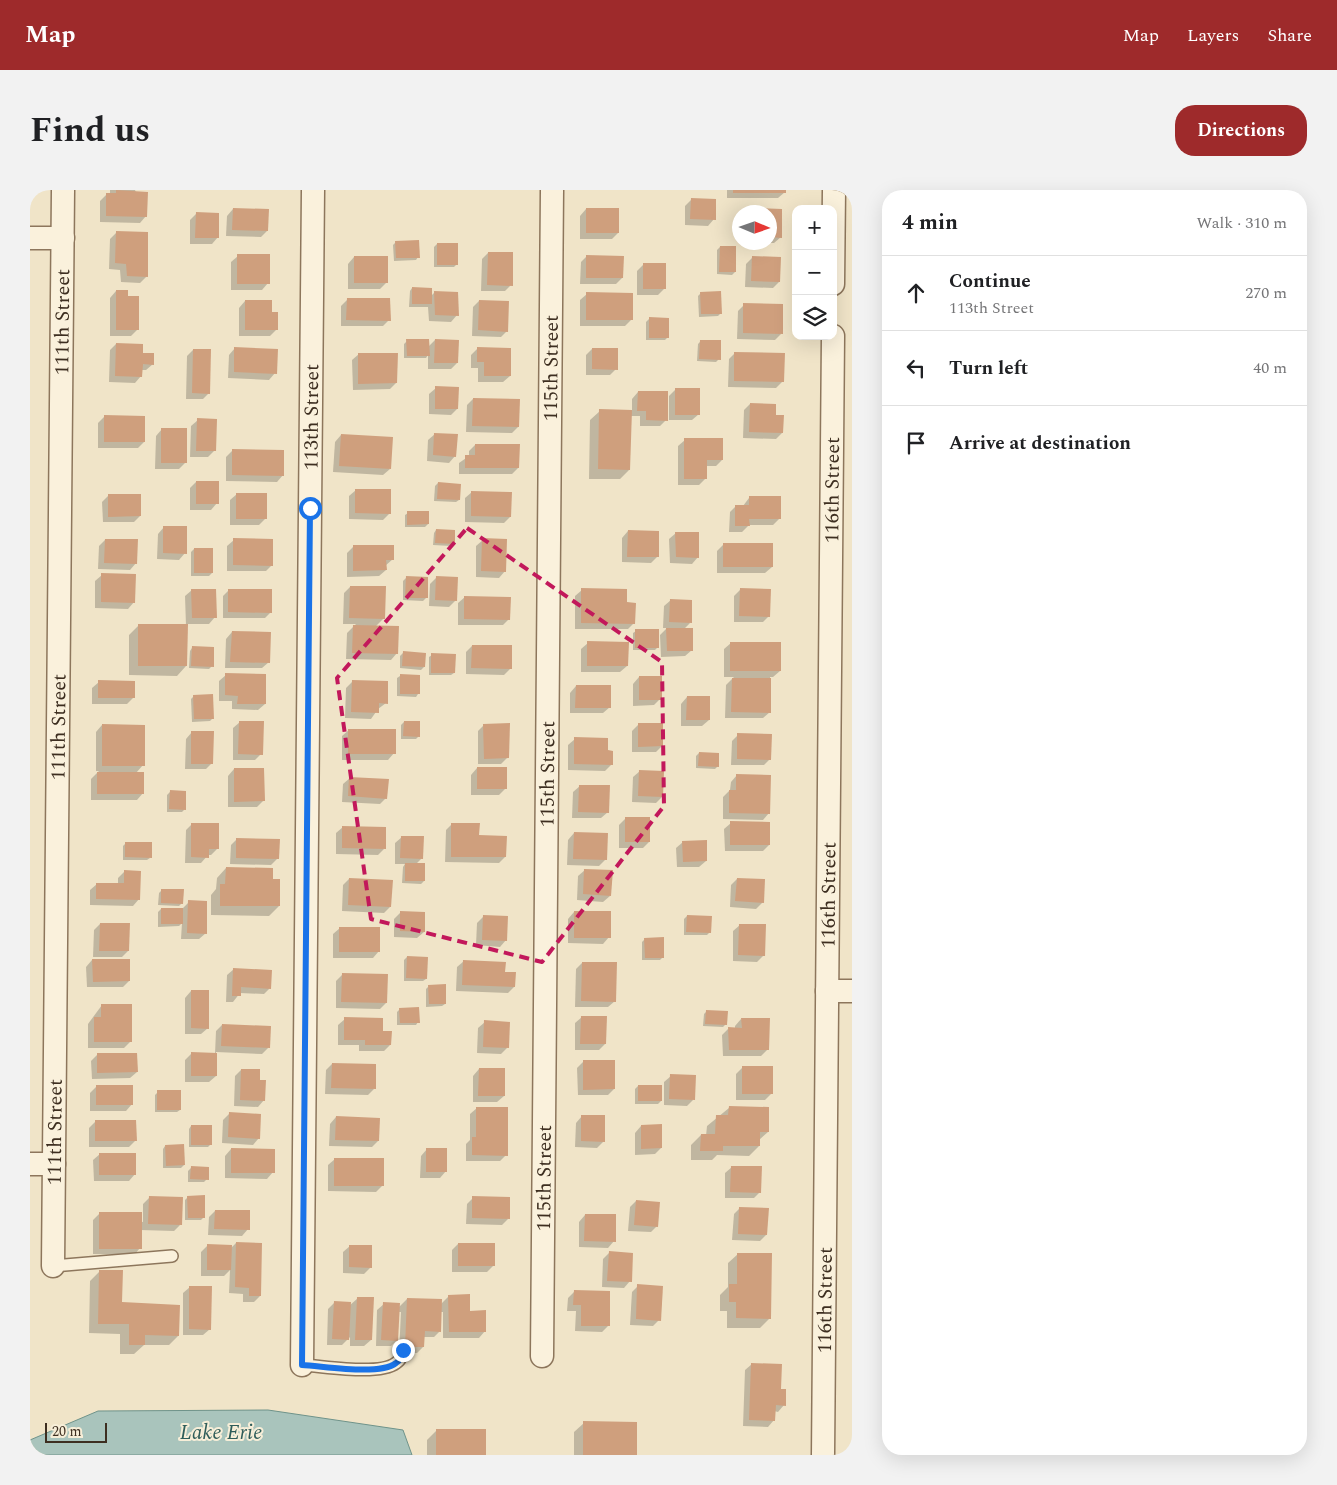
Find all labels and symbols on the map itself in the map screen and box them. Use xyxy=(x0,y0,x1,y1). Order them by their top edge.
north arrow xyxy=(732,205,777,250)
street label: 111th Street xyxy=(47,269,78,375)
street label: 115th Street xyxy=(536,315,567,421)
street label: 113th Street xyxy=(296,364,327,470)
street label: 116th Street xyxy=(817,437,848,543)
route start xyxy=(299,497,322,520)
street label: 111th Street xyxy=(44,674,75,780)
street label: 115th Street xyxy=(533,721,563,827)
street label: 116th Street xyxy=(814,842,844,948)
street label: 111th Street xyxy=(40,1079,71,1185)
street label: 115th Street xyxy=(529,1125,560,1231)
street label: 116th Street xyxy=(810,1247,841,1353)
route end xyxy=(392,1339,415,1362)
water label: Lake Erie xyxy=(180,1417,262,1449)
scale bar xyxy=(45,1420,108,1443)

